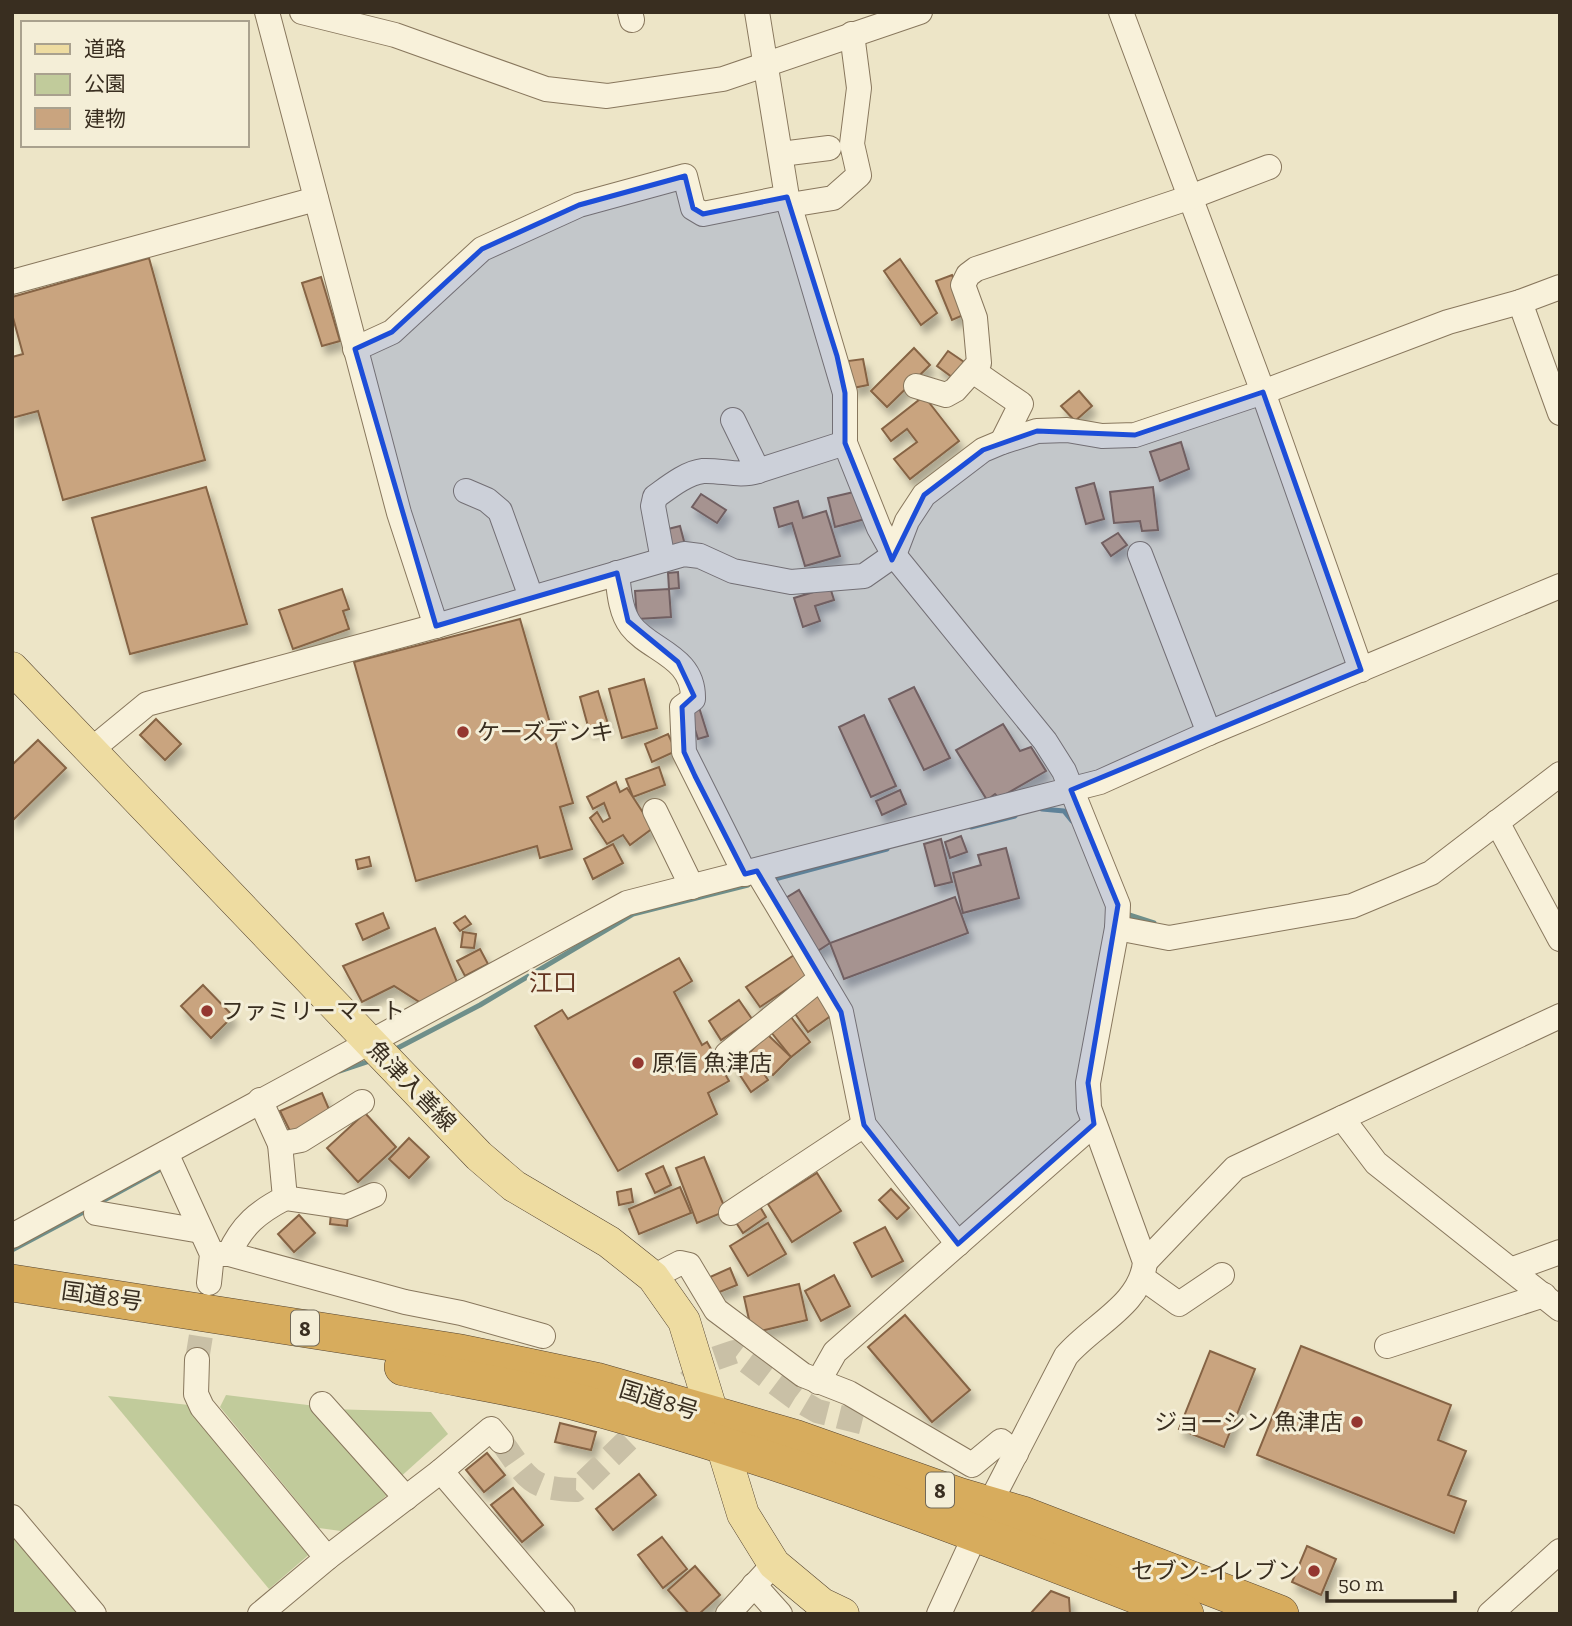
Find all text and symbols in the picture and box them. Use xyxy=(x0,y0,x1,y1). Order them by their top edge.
legend xyxy=(21,21,248,147)
text: 道路 xyxy=(84,36,126,61)
text: 公園 xyxy=(84,71,126,96)
text: 建物 xyxy=(84,106,126,131)
place label: ケーズデンキ xyxy=(477,718,614,746)
marker: ケーズデンキ xyxy=(455,724,471,740)
district label: 江口 xyxy=(529,968,577,997)
place label: ファミリーマート xyxy=(221,997,405,1025)
marker: ファミリーマート xyxy=(199,1003,215,1019)
street label: 魚津入善線 xyxy=(362,1035,462,1137)
place label: 原信 魚津店 xyxy=(652,1049,772,1077)
marker: 原信 魚津店 xyxy=(630,1055,646,1071)
street label: 国道8号 xyxy=(60,1276,144,1316)
road number: 8 xyxy=(291,1310,319,1346)
street label: 国道8号 xyxy=(616,1375,702,1425)
place label: ジョーシン 魚津店 xyxy=(1154,1408,1343,1436)
marker: ジョーシン 魚津店 xyxy=(1349,1414,1365,1430)
road number: 8 xyxy=(926,1472,954,1508)
place label: セブン-イレブン xyxy=(1131,1557,1300,1585)
scale bar xyxy=(1327,1560,1455,1604)
marker: セブン-イレブン xyxy=(1306,1563,1322,1579)
text: 50 m xyxy=(1338,1571,1384,1596)

